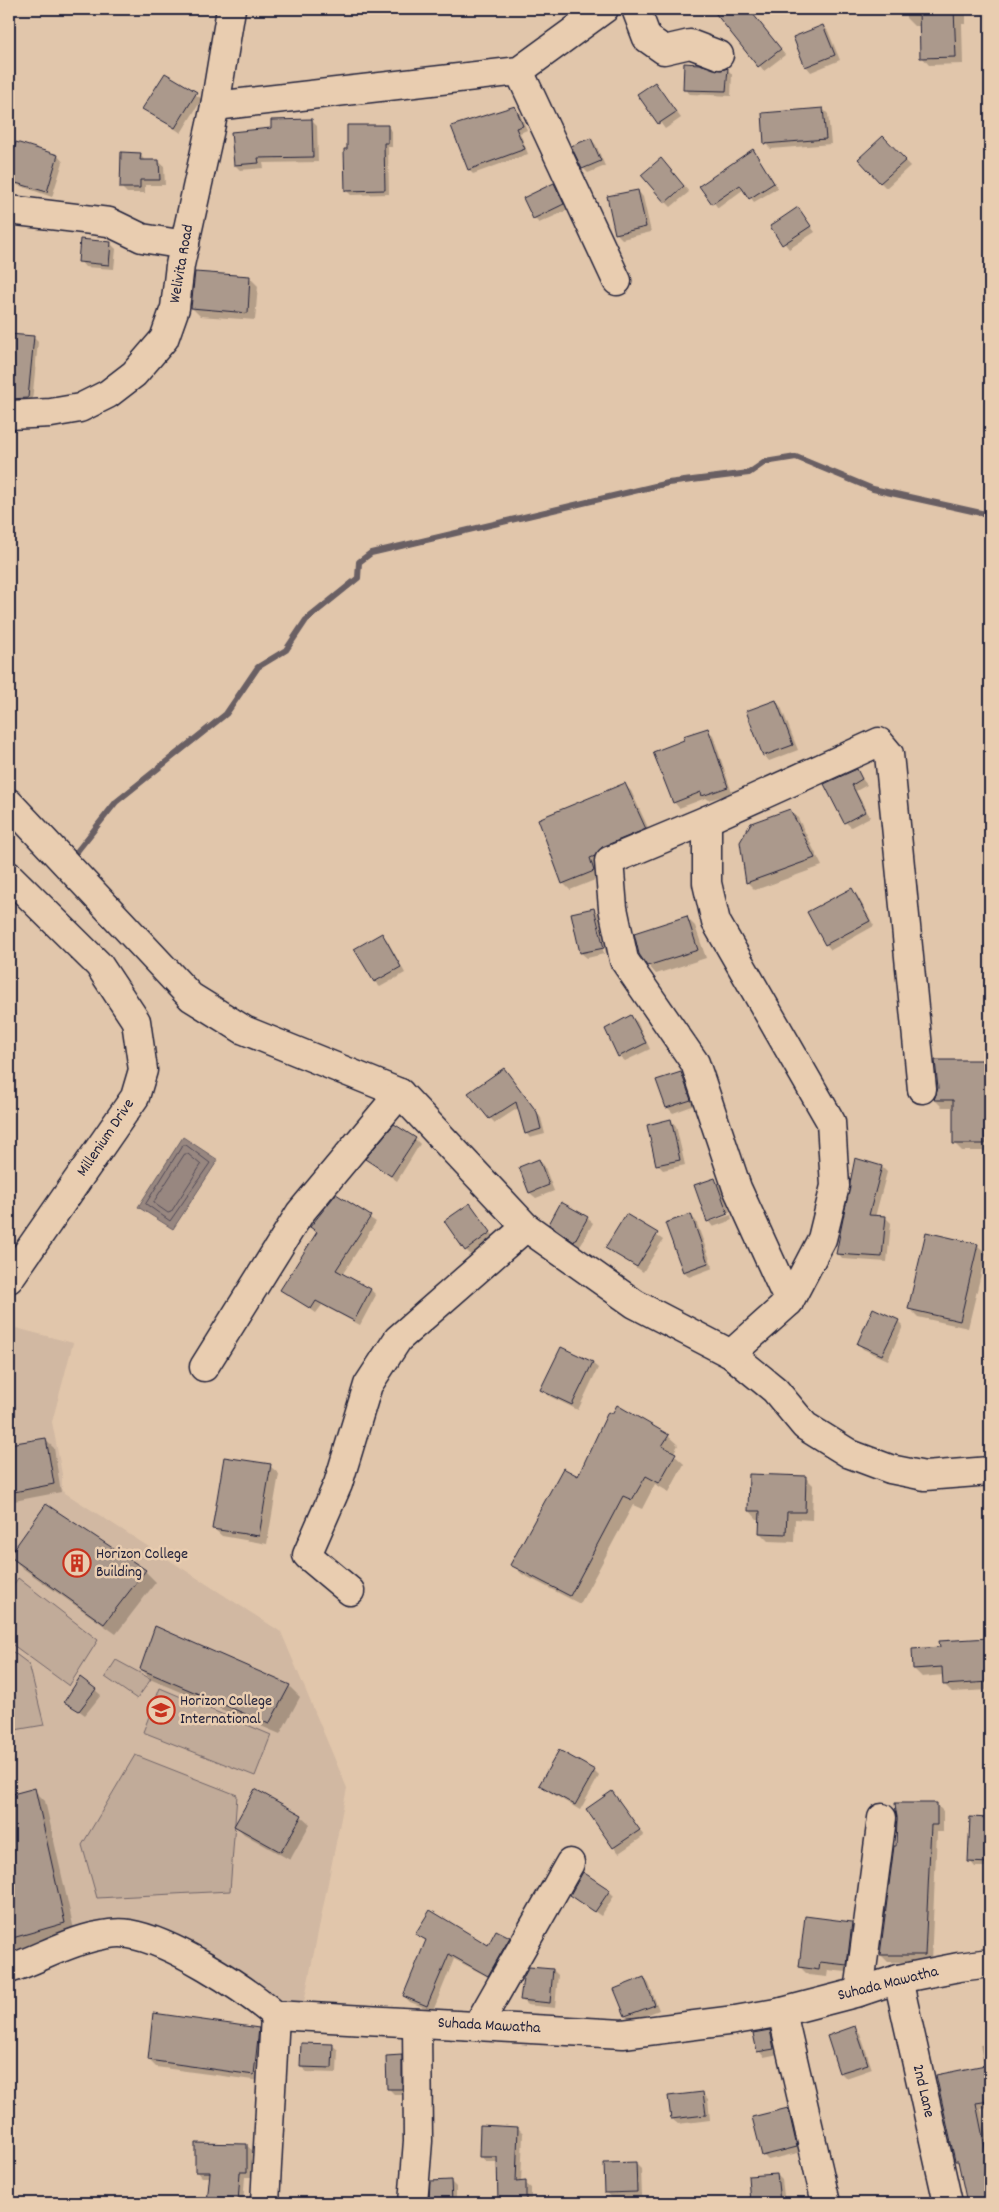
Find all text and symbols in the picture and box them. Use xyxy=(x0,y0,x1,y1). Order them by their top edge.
street label: Welivita Road xyxy=(164,223,200,305)
street label: Millenium Drive xyxy=(71,1094,141,1182)
place label: Horizon College Building xyxy=(96,1543,188,1584)
building icon: Horizon College Building xyxy=(62,1548,92,1578)
place label: Horizon College International xyxy=(180,1690,272,1731)
school or university icon: Horizon College International xyxy=(146,1695,176,1725)
street label: Suhada Mawatha xyxy=(835,1960,941,2008)
street label: Suhada Mawatha xyxy=(437,2012,541,2040)
street label: 2nd Lane xyxy=(906,2062,940,2120)

